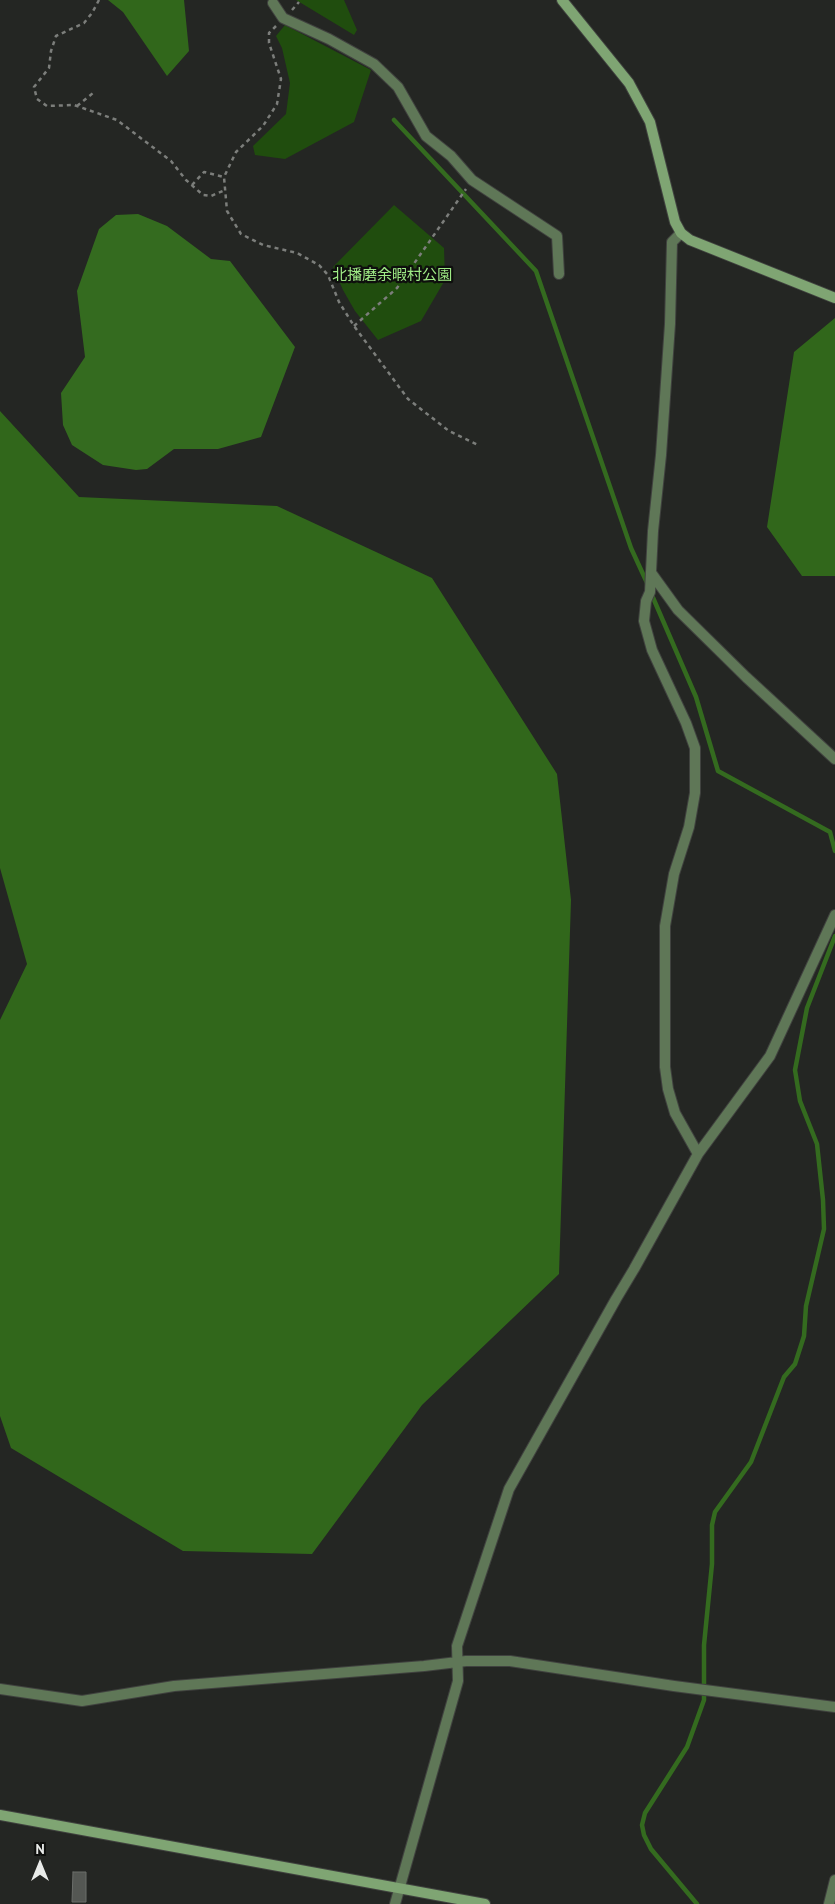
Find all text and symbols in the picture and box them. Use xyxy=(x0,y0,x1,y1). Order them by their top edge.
park label: 北播磨余暇村公園 xyxy=(332,267,452,285)
north arrow xyxy=(15,1839,65,1889)
text: N xyxy=(35,1840,45,1858)

